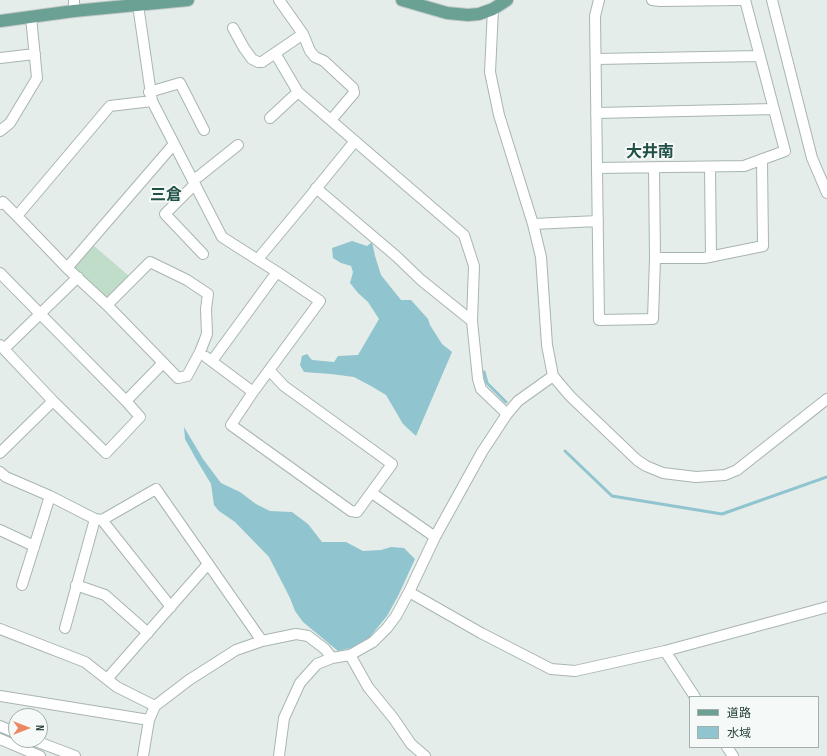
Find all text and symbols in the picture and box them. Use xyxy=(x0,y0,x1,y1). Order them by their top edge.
district label: 大井南 xyxy=(626,143,674,163)
district label: 三倉 xyxy=(150,186,182,206)
legend xyxy=(689,696,819,748)
text: 道路 xyxy=(727,706,751,721)
north arrow xyxy=(8,708,48,748)
text: N xyxy=(33,725,46,731)
text: 水域 xyxy=(727,726,751,741)

